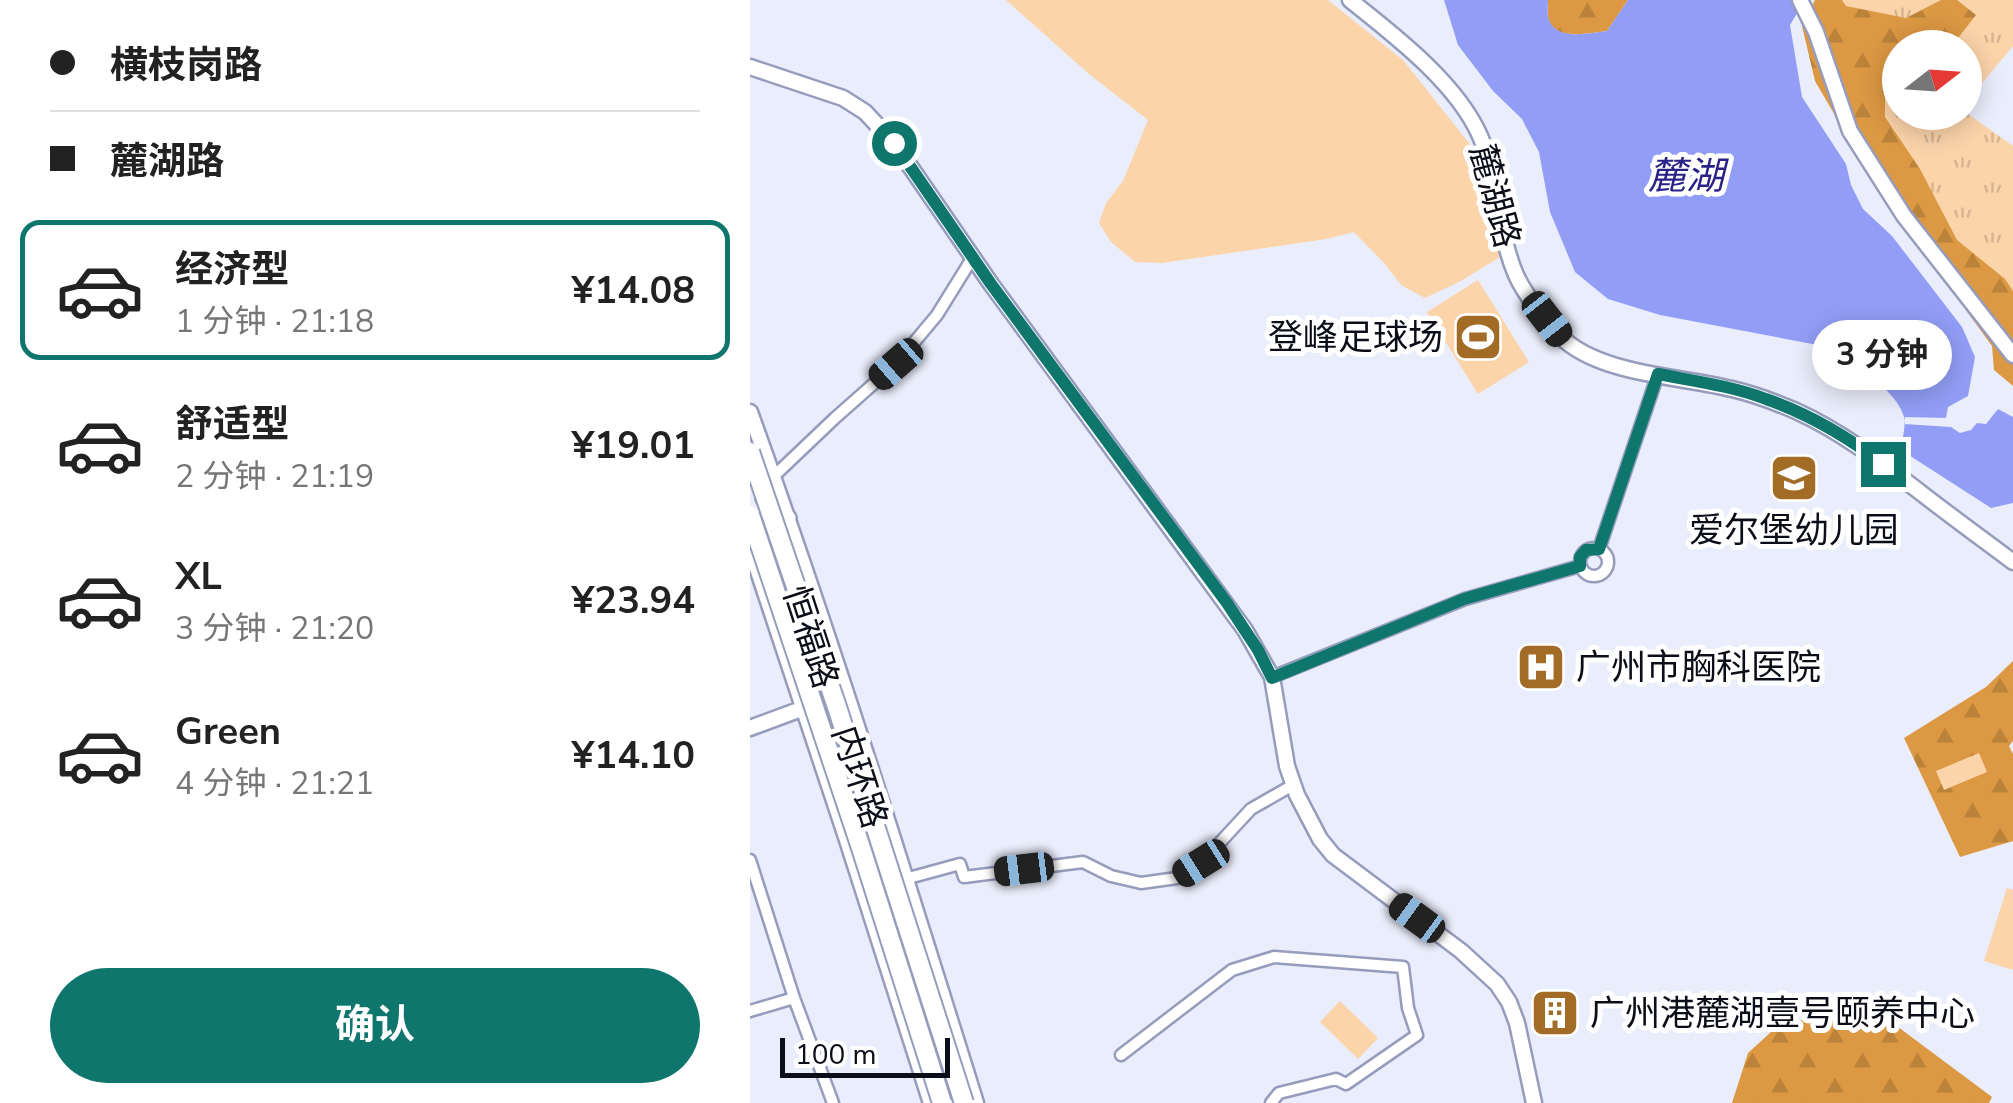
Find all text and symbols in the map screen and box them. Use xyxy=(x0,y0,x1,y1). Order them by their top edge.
north arrow xyxy=(1882,30,1982,130)
map controls xyxy=(1882,30,1982,130)
text: 横枝岗路 xyxy=(110,40,262,91)
route start xyxy=(872,121,917,166)
text: 麓湖路 xyxy=(110,136,224,187)
street label: 麓湖路 xyxy=(1458,139,1531,253)
water label: 麓湖 xyxy=(1648,151,1729,202)
text: 经济型 xyxy=(175,244,289,295)
icon: car xyxy=(55,245,145,335)
text: ¥14.08 xyxy=(572,265,695,316)
car xyxy=(1517,286,1577,352)
text: 1 分钟 · 21:18 xyxy=(175,300,374,343)
sports icon: 登峰足球场 xyxy=(1452,311,1504,363)
place label: 登峰足球场 xyxy=(1268,314,1443,361)
callout: 3 分钟 xyxy=(1813,319,1953,389)
car xyxy=(864,333,928,395)
text: 3 分钟 xyxy=(1836,333,1928,376)
text: 舒适型 xyxy=(175,399,289,450)
icon: car xyxy=(55,400,145,490)
text: ¥19.01 xyxy=(572,420,695,471)
route end xyxy=(1861,442,1906,487)
school or university icon: 爱尔堡幼儿园 xyxy=(1768,452,1820,504)
text: 2 分钟 · 21:19 xyxy=(175,455,374,498)
place label: 爱尔堡幼儿园 xyxy=(1689,507,1899,554)
text: XL xyxy=(175,551,222,602)
icon: car xyxy=(55,555,145,645)
text: ¥23.94 xyxy=(572,575,695,626)
street label: 恒福路 xyxy=(772,580,849,694)
text: 3 分钟 · 21:20 xyxy=(175,607,374,650)
hospital icon: 广州市胸科医院 xyxy=(1515,641,1567,693)
place label: 广州市胸科医院 xyxy=(1576,644,1821,691)
text: Green xyxy=(175,706,281,757)
icon: car xyxy=(55,710,145,800)
street label: 内环路 xyxy=(821,720,898,834)
text: ¥14.10 xyxy=(572,730,695,781)
text: 4 分钟 · 21:21 xyxy=(175,762,374,805)
car xyxy=(1168,834,1234,892)
car xyxy=(992,850,1056,888)
car xyxy=(1384,888,1450,948)
button: 确认 xyxy=(50,968,700,1083)
building icon: 广州港麓湖壹号颐养中心 xyxy=(1529,987,1581,1039)
place label: 广州港麓湖壹号颐养中心 xyxy=(1590,990,1975,1037)
scale bar xyxy=(780,1033,950,1078)
text: 100 m xyxy=(795,1036,877,1074)

